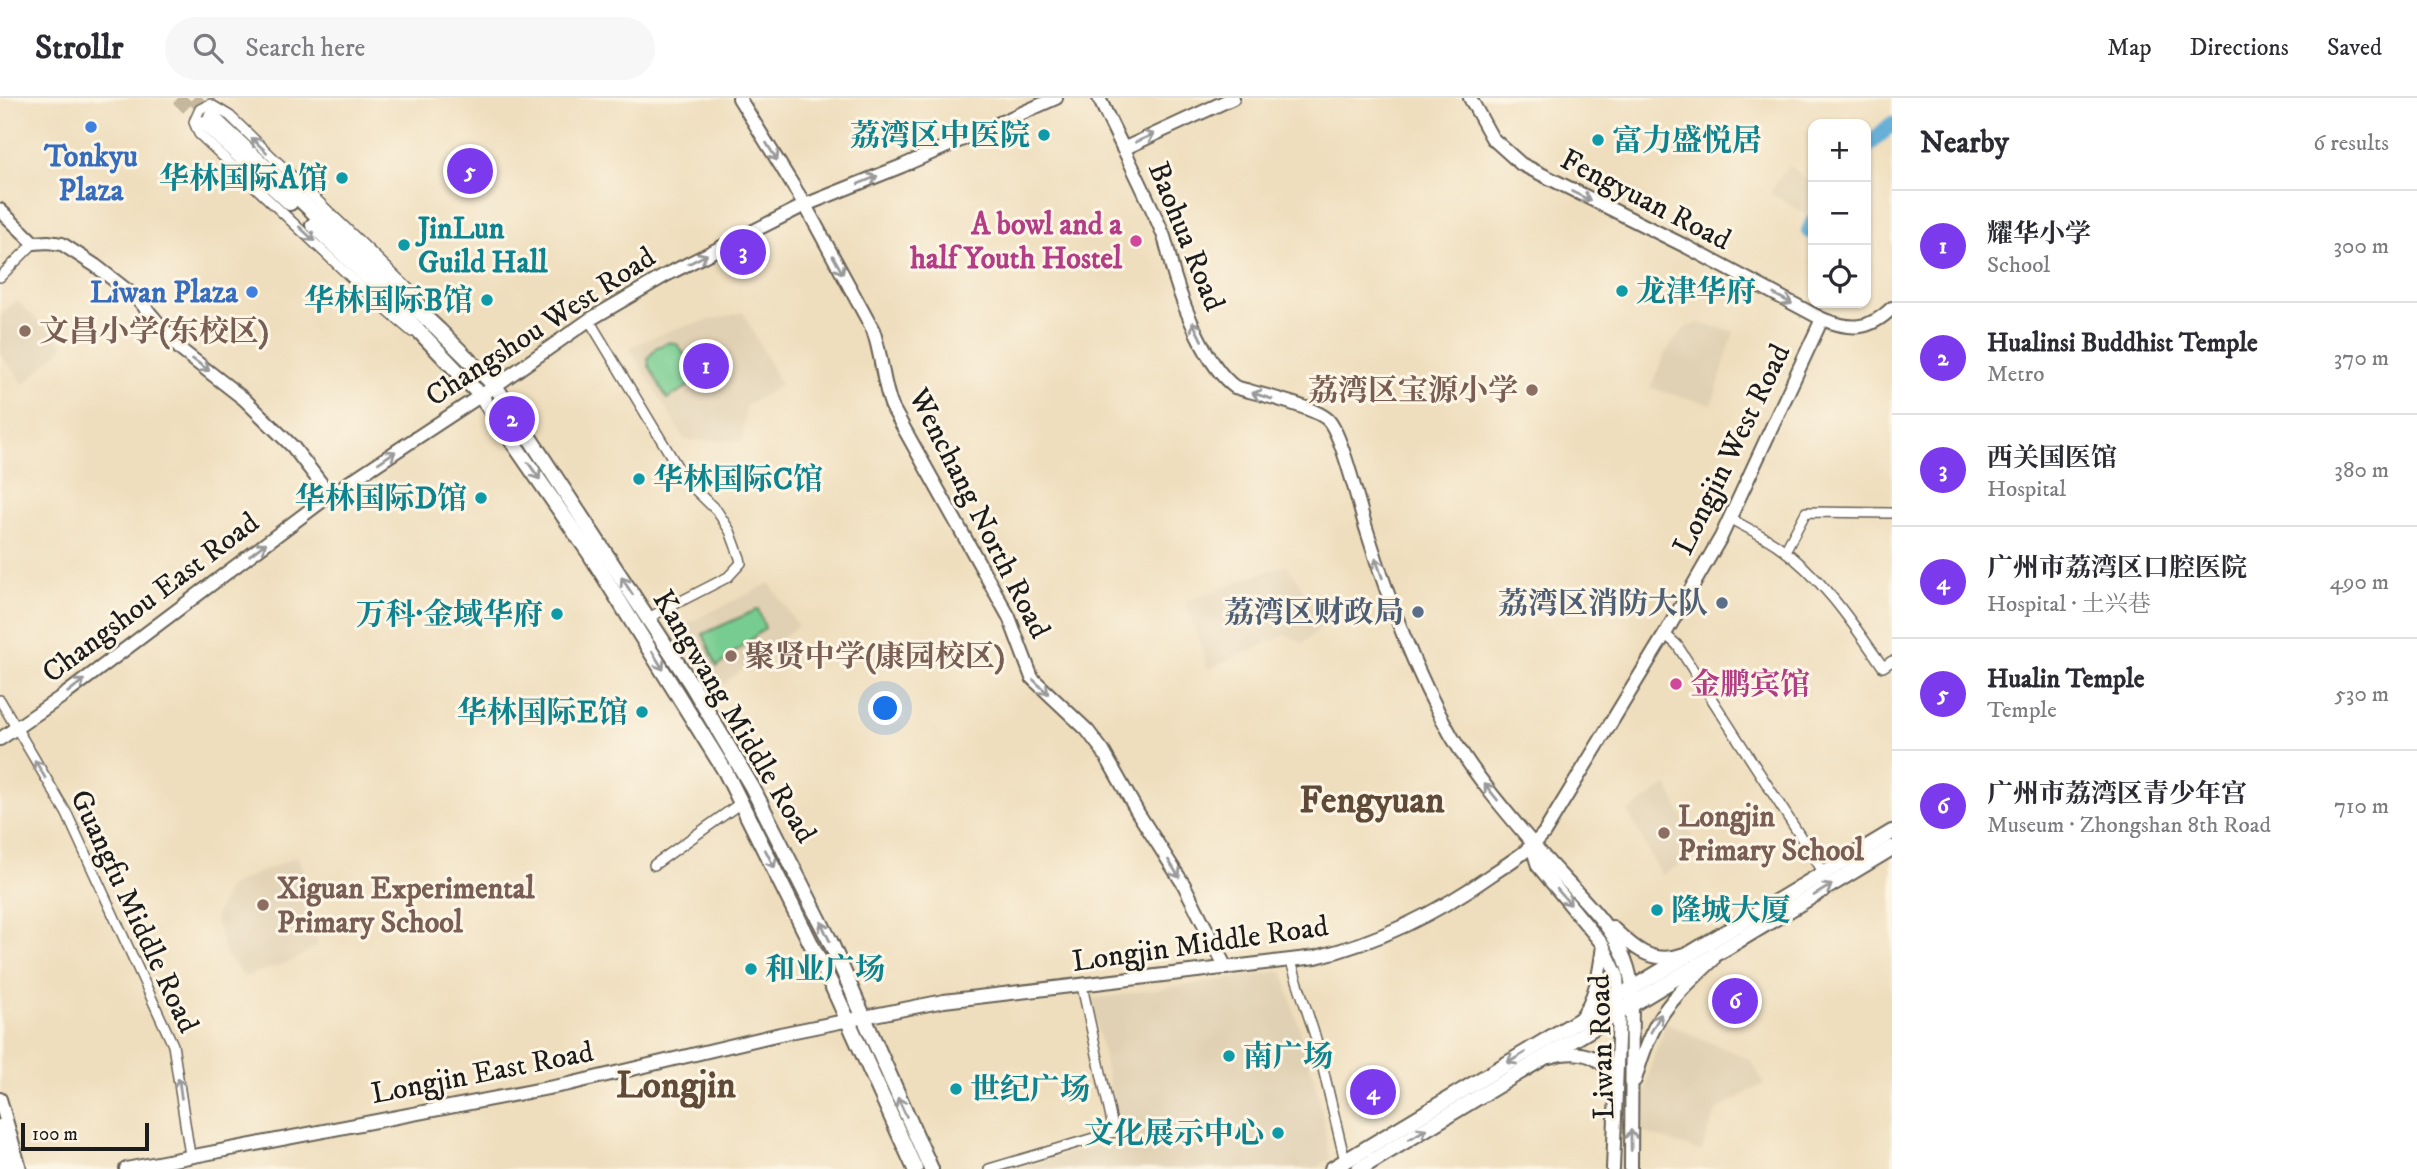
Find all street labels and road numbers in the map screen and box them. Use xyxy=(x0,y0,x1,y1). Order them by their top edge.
street label: Fengyuan Road xyxy=(1554,142,1737,259)
street label: Baohua Road xyxy=(1139,157,1232,317)
street label: Changshou West Road xyxy=(419,239,663,415)
street label: Longjin West Road xyxy=(1665,338,1799,561)
street label: Wenchang North Road xyxy=(899,382,1058,645)
street label: Changshou East Road xyxy=(35,505,267,692)
street label: Kangwang Middle Road xyxy=(644,584,824,850)
street label: Guangfu Middle Road xyxy=(61,784,206,1039)
street label: Longjin Middle Road xyxy=(1070,908,1331,981)
street label: Liwan Road xyxy=(1581,974,1624,1120)
street label: Longjin East Road xyxy=(368,1034,597,1113)

